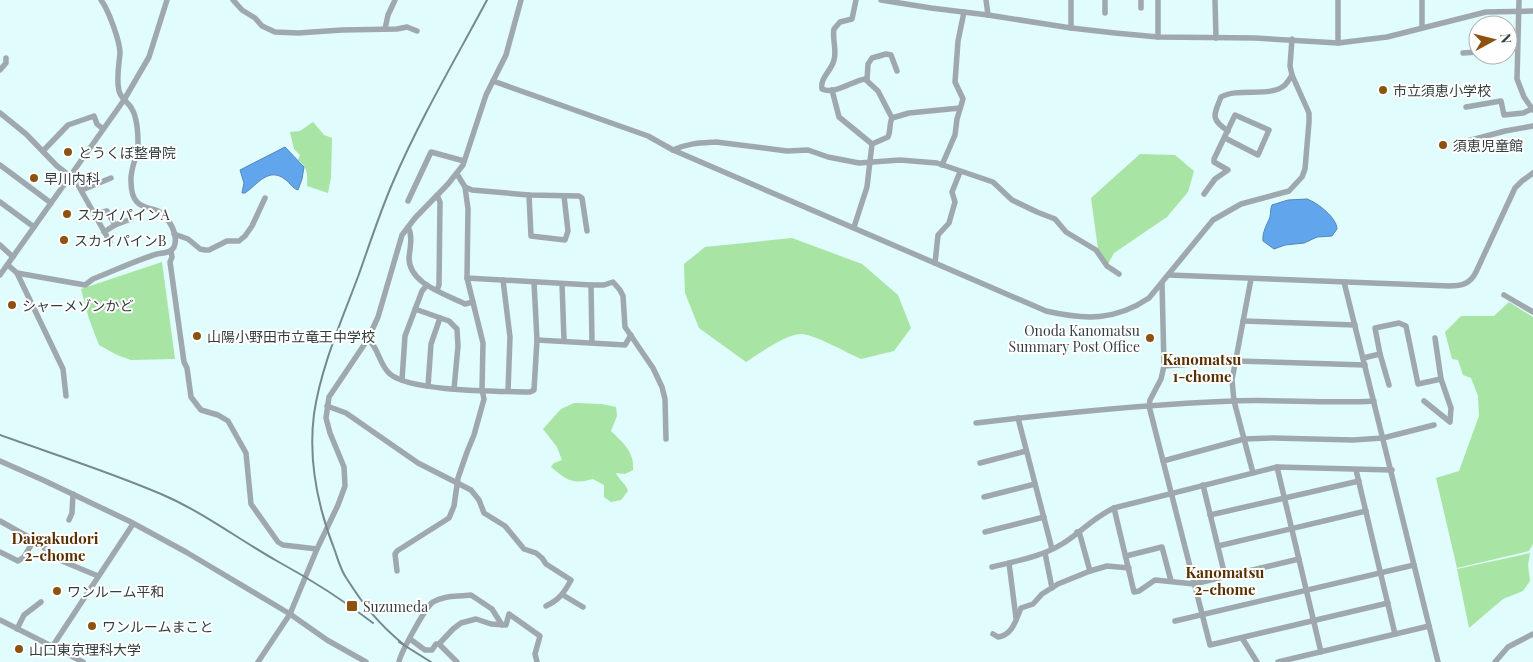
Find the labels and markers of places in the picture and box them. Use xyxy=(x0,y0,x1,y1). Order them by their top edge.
place label: 市立須恵小学校 xyxy=(1393,81,1491,100)
marker: 市立須恵小学校 xyxy=(1377,84,1389,96)
place label: 須恵児童館 xyxy=(1453,136,1523,155)
marker: 須恵児童館 xyxy=(1437,139,1449,151)
place label: とうくぼ整骨院 xyxy=(78,143,176,162)
marker: とうくぼ整骨院 xyxy=(62,146,74,158)
place label: 早川内科 xyxy=(44,169,100,188)
marker: 早川内科 xyxy=(28,172,40,184)
place label: スカイパインA xyxy=(77,205,170,224)
marker: スカイパインA xyxy=(61,208,73,220)
place label: スカイパインB xyxy=(74,231,167,250)
marker: スカイパインB xyxy=(58,234,70,246)
place label: シャーメゾンかど xyxy=(22,296,133,315)
marker: シャーメゾンかど xyxy=(6,299,18,311)
place label: Onoda Kanomatsu Summary Post Office xyxy=(1009,321,1140,356)
place label: 山陽小野田市立竜王中学校 xyxy=(207,327,375,346)
marker: 山陽小野田市立竜王中学校 xyxy=(191,330,203,342)
marker: Onoda Kanomatsu Summary Post Office xyxy=(1144,332,1156,344)
place label: ワンルーム平和 xyxy=(67,582,165,601)
marker: ワンルーム平和 xyxy=(51,585,63,597)
place label: Suzumeda xyxy=(363,597,428,616)
marker: Suzumeda xyxy=(345,599,359,613)
place label: ワンルームまこと xyxy=(102,617,214,636)
marker: ワンルームまこと xyxy=(86,620,98,632)
place label: 山口東京理科大学 xyxy=(29,640,141,659)
marker: 山口東京理科大学 xyxy=(13,643,25,655)

